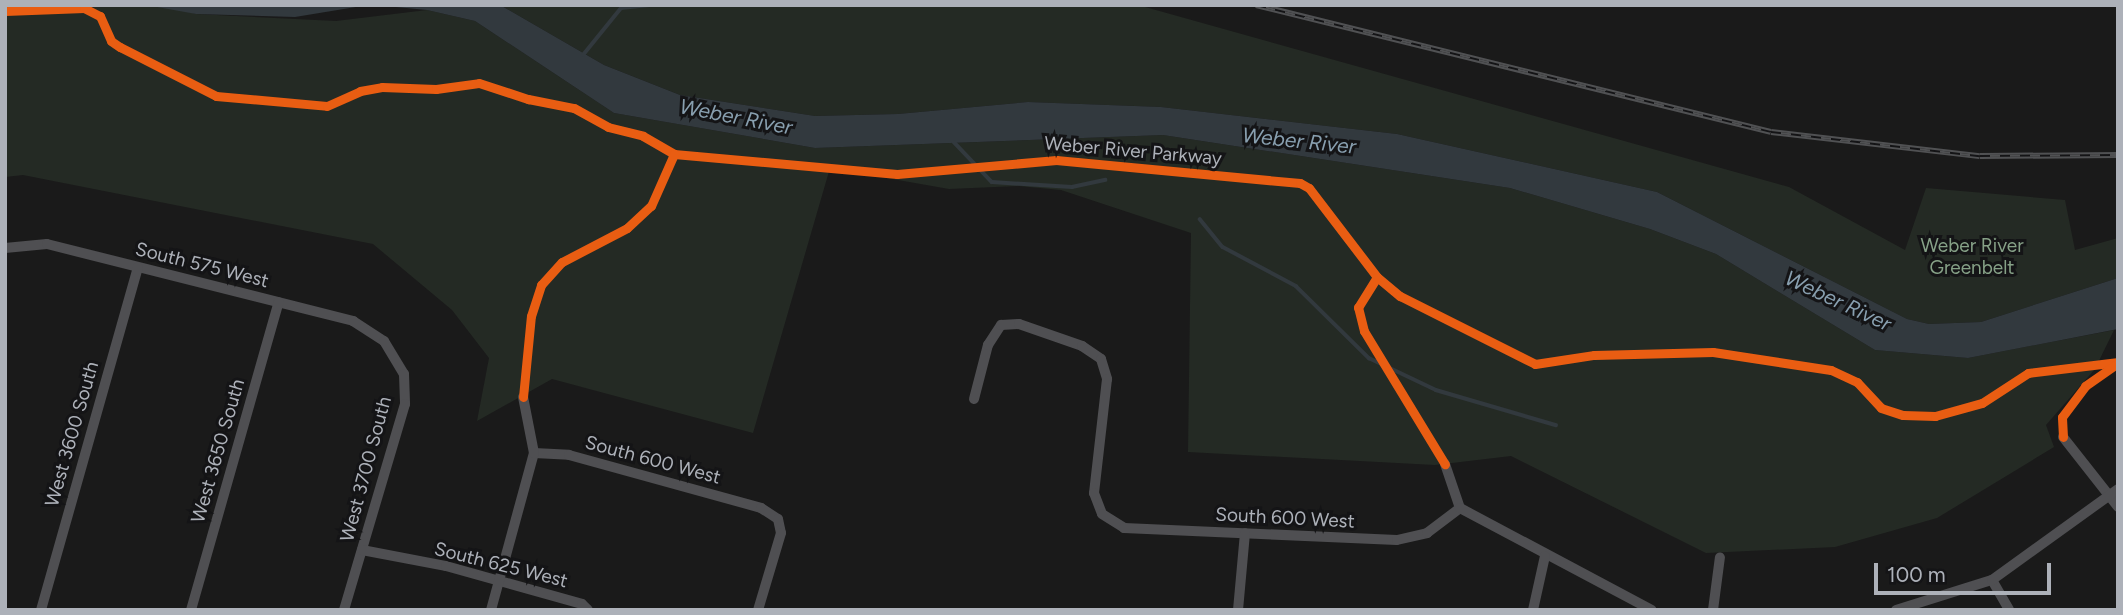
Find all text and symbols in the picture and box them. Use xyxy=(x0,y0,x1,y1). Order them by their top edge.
water label: Weber River xyxy=(677,94,795,140)
water label: Weber River xyxy=(1241,122,1357,160)
street label: Weber River Parkway xyxy=(1043,132,1223,170)
park label: Weber River Greenbelt xyxy=(1920,235,2024,279)
street label: South 575 West xyxy=(133,237,271,293)
water label: Weber River xyxy=(1781,265,1895,337)
street label: West 3600 South xyxy=(40,359,104,509)
street label: West 3650 South xyxy=(187,376,249,526)
street label: West 3700 South xyxy=(336,394,396,544)
street label: South 600 West xyxy=(583,431,723,489)
street label: South 600 West xyxy=(1215,503,1355,533)
street label: South 625 West xyxy=(432,537,570,593)
scale bar xyxy=(1878,548,2055,592)
text: 100 m xyxy=(1887,562,1946,587)

